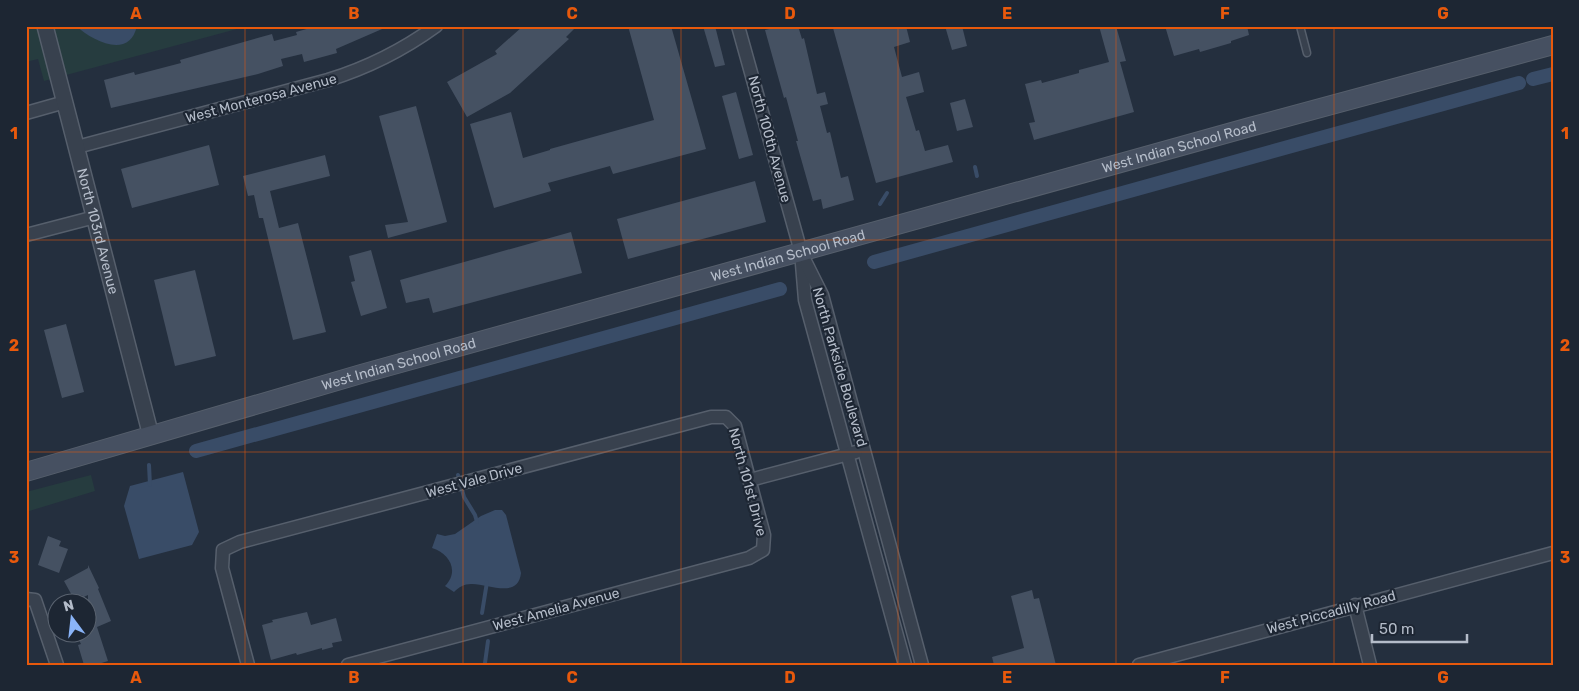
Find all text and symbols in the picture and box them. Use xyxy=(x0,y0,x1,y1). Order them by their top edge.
text: A xyxy=(130,4,142,23)
text: B xyxy=(348,4,360,23)
text: C xyxy=(566,4,578,23)
text: D xyxy=(784,4,796,23)
text: E xyxy=(1002,4,1012,23)
text: F xyxy=(1220,4,1230,23)
text: G xyxy=(1437,4,1449,23)
street label: West Monterosa Avenue xyxy=(184,70,339,127)
street label: North 100th Avenue xyxy=(744,74,795,204)
street label: West Indian School Road xyxy=(1100,118,1258,177)
text: 1 xyxy=(10,124,18,143)
text: 1 xyxy=(1561,124,1569,143)
street label: North 103rd Avenue xyxy=(73,167,122,296)
street label: West Indian School Road xyxy=(709,226,867,285)
street label: North Parkside Boulevard xyxy=(809,285,870,449)
street label: West Indian School Road xyxy=(320,334,478,394)
text: 2 xyxy=(9,336,19,355)
text: 2 xyxy=(1560,336,1570,355)
street label: North 101st Drive xyxy=(725,426,770,538)
street label: West Vale Drive xyxy=(424,459,524,501)
text: 3 xyxy=(9,548,19,567)
text: 3 xyxy=(1560,548,1570,567)
street label: West Amelia Avenue xyxy=(491,584,622,635)
street label: West Piccadilly Road xyxy=(1265,587,1397,638)
north arrow xyxy=(48,594,98,644)
text: N xyxy=(62,596,76,615)
scale bar xyxy=(1372,611,1466,643)
text: 50 m xyxy=(1379,620,1414,638)
text: A xyxy=(130,668,142,687)
text: B xyxy=(348,668,360,687)
text: C xyxy=(566,668,578,687)
text: D xyxy=(784,668,796,687)
text: E xyxy=(1002,668,1012,687)
text: F xyxy=(1220,668,1230,687)
text: G xyxy=(1437,668,1449,687)

